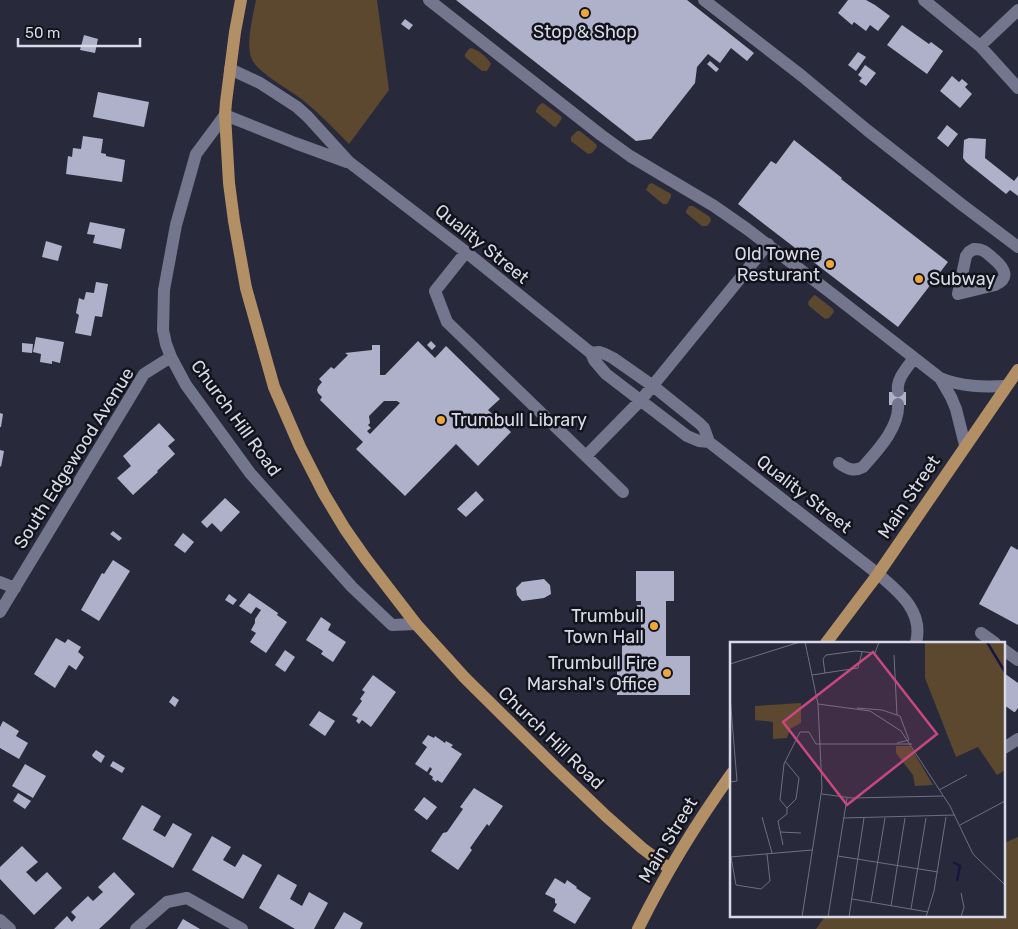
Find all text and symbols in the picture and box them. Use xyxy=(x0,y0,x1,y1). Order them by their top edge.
marker: Stop & Shop xyxy=(579,7,591,19)
scale bar xyxy=(18,15,140,47)
place label: Stop & Shop xyxy=(533,21,637,43)
text: 50 m xyxy=(25,24,60,42)
street label: Quality Street xyxy=(431,199,533,289)
place label: Old Towne Resturant xyxy=(735,243,820,286)
marker: Old Towne Resturant xyxy=(824,258,836,270)
place label: Subway xyxy=(929,268,995,290)
marker: Subway xyxy=(913,273,925,285)
street label: Church Hill Road xyxy=(186,355,286,481)
street label: South Edgewood Avenue xyxy=(9,363,139,553)
place label: Trumbull Library xyxy=(451,409,587,431)
marker: Trumbull Library xyxy=(435,414,447,426)
street label: Quality Street xyxy=(752,450,856,538)
street label: Main Street xyxy=(873,451,945,543)
place label: Trumbull Town Hall xyxy=(564,605,644,648)
marker: Trumbull Town Hall xyxy=(648,620,660,632)
inset map xyxy=(730,642,1006,916)
place label: Trumbull Fire Marshal's Office xyxy=(527,652,657,695)
marker: Trumbull Fire Marshal's Office xyxy=(661,667,673,679)
street label: Church Hill Road xyxy=(493,682,609,794)
street label: Main Street xyxy=(634,793,702,887)

